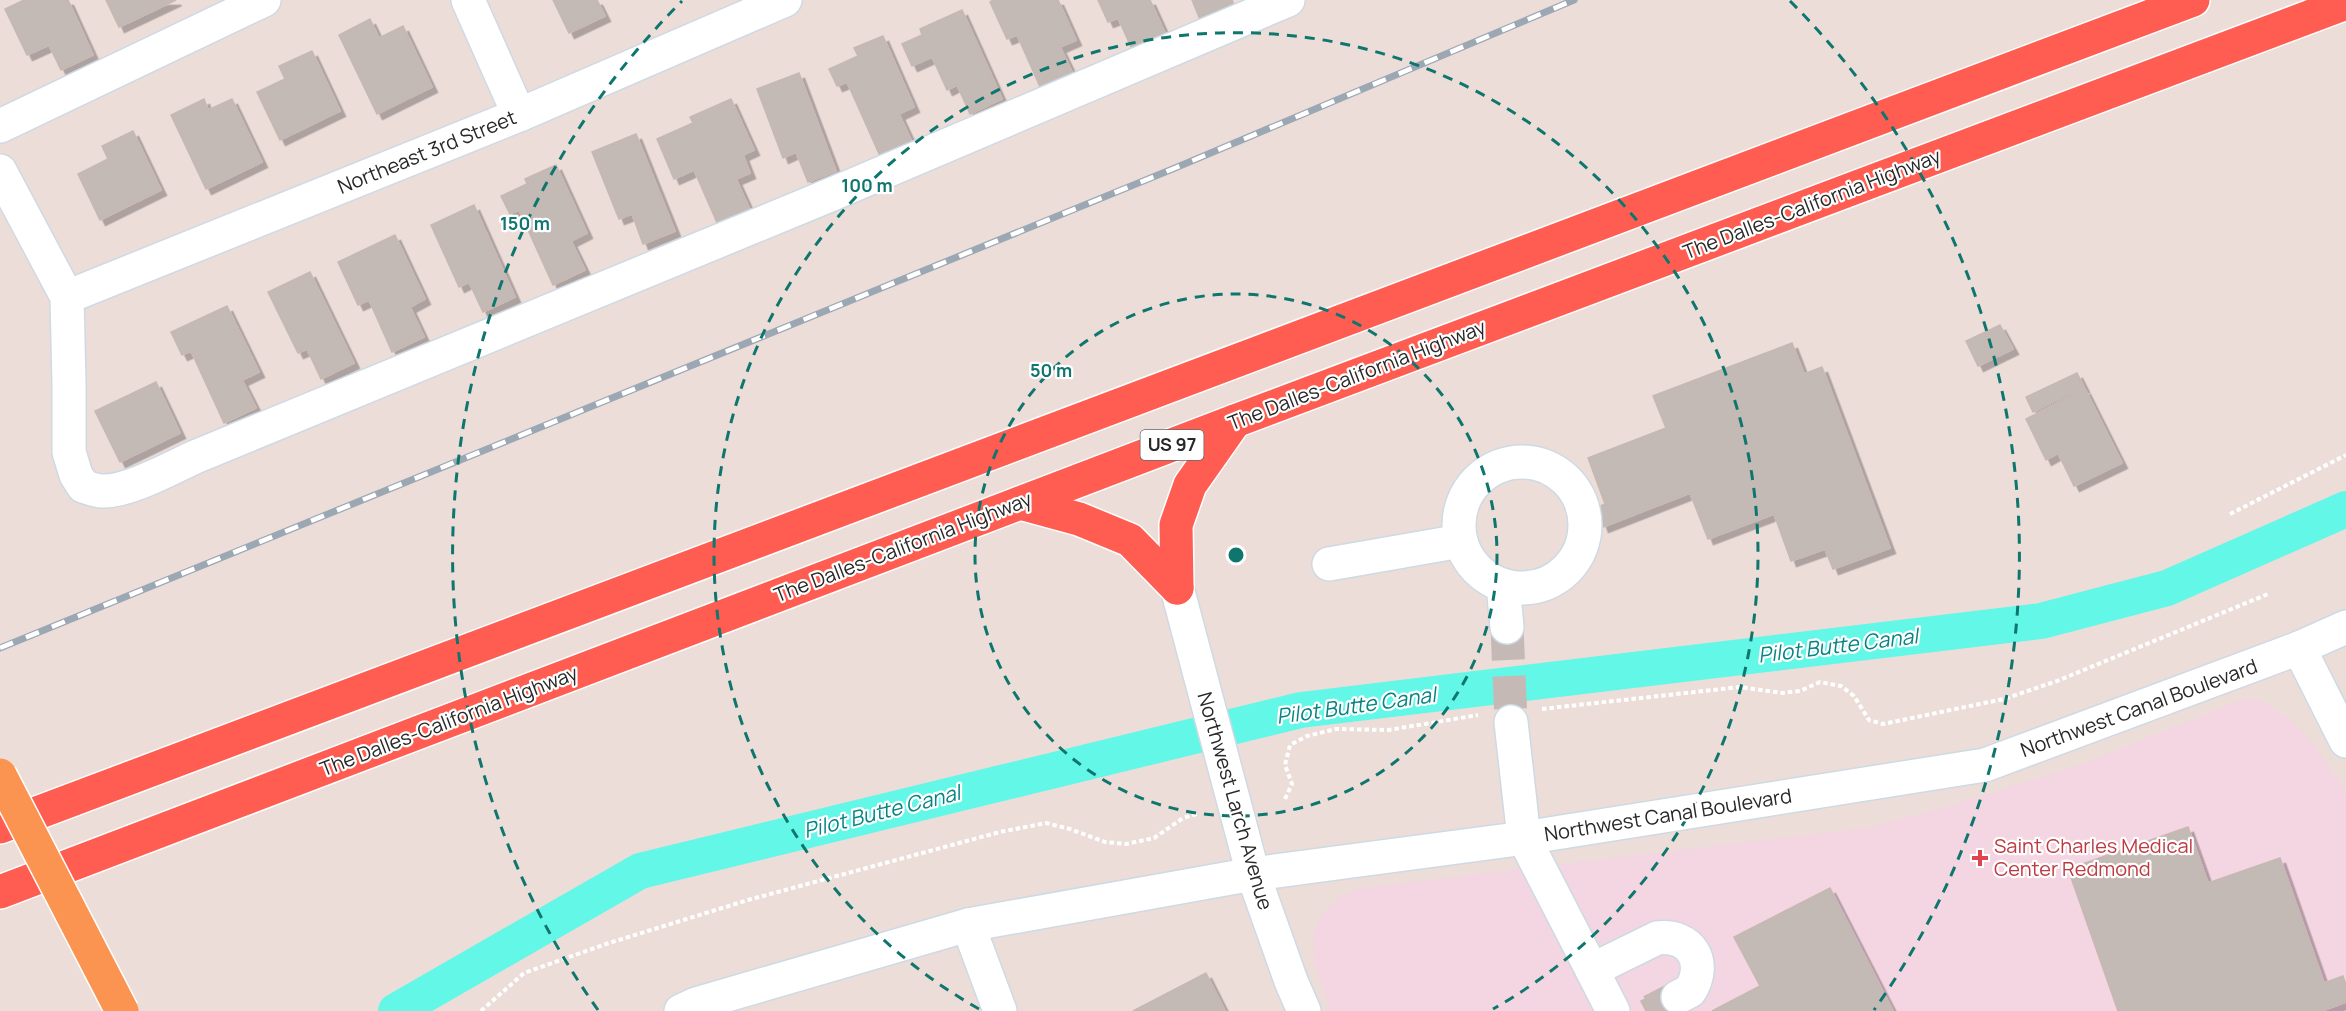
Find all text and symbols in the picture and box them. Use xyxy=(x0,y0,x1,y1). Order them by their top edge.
street label: Northeast 3rd Street xyxy=(333,103,520,200)
street label: The Dalles-California Highway xyxy=(1679,142,1945,265)
text: 100 m xyxy=(841,173,893,197)
text: 150 m xyxy=(500,211,550,235)
street label: The Dalles-California Highway xyxy=(1224,313,1490,436)
text: 50 m xyxy=(1030,358,1072,382)
road number: US 97 xyxy=(1140,430,1204,460)
street label: The Dalles-California Highway xyxy=(770,485,1036,608)
centre of rings xyxy=(1226,545,1246,565)
water label: Pilot Butte Canal xyxy=(1756,621,1922,669)
street label: Northwest Canal Boulevard xyxy=(2017,652,2261,763)
street label: The Dalles-California Highway xyxy=(316,659,582,782)
water label: Pilot Butte Canal xyxy=(1274,680,1440,730)
street label: Northwest Larch Avenue xyxy=(1191,689,1280,913)
water label: Pilot Butte Canal xyxy=(800,777,966,844)
street label: Northwest Canal Boulevard xyxy=(1542,782,1794,847)
place label: Saint Charles Medical Center Redmond xyxy=(1994,832,2193,882)
marker: Saint Charles Medical Center Redmond xyxy=(1971,849,1989,867)

